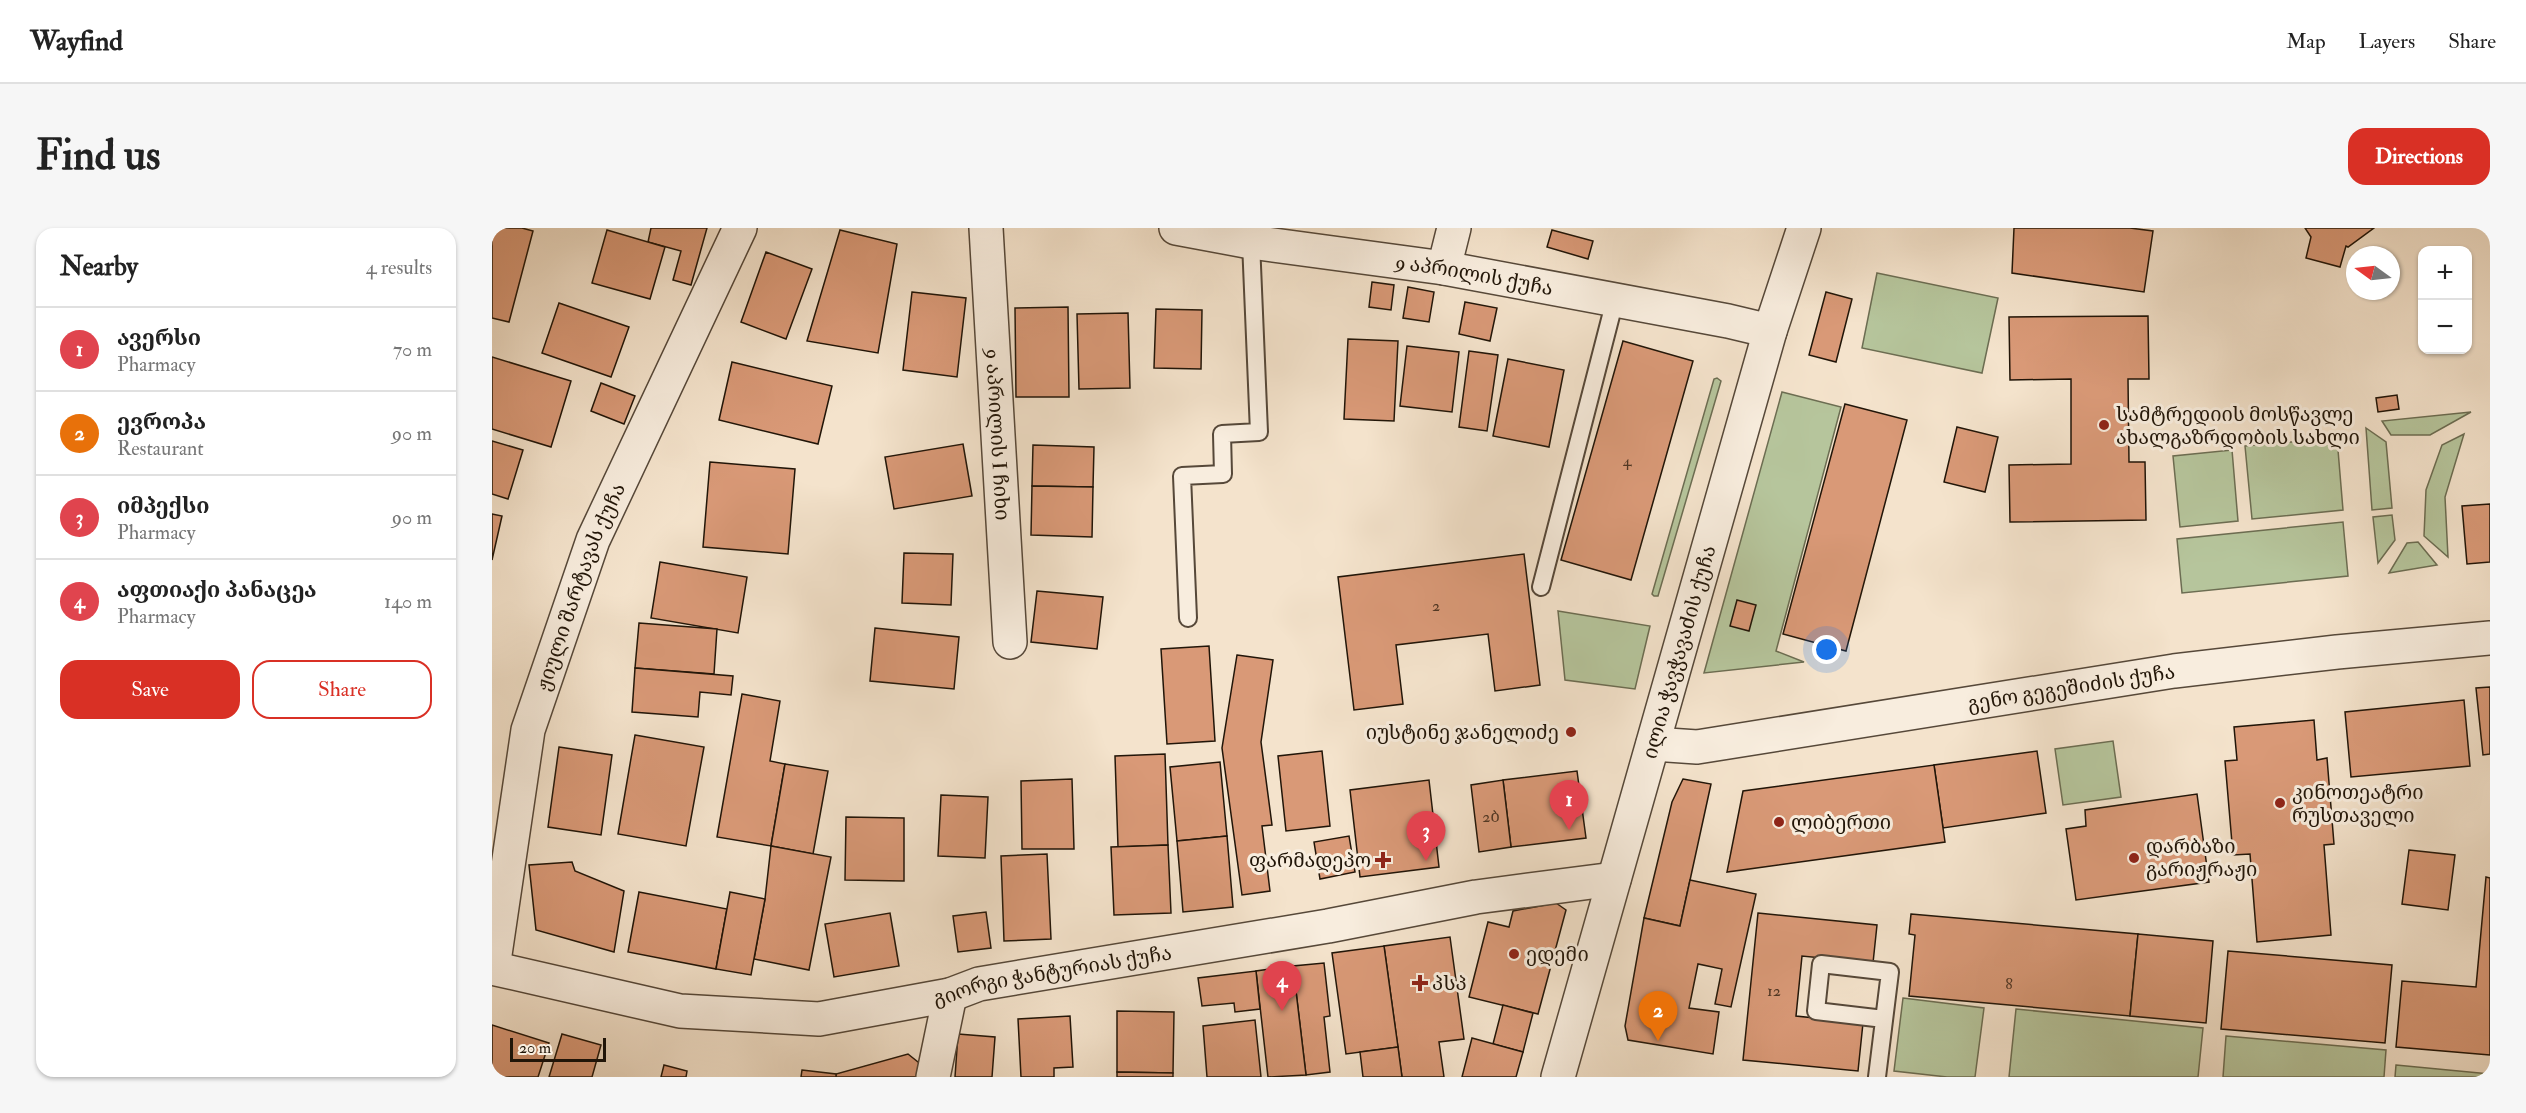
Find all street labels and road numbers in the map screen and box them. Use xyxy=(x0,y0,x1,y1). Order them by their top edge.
street label: 9 აპრილის ქუჩა xyxy=(1392,249,1555,301)
street label: 9 აპრილის I ჩიხი xyxy=(980,346,1015,521)
street label: ჟიული შარტავას ქუჩა xyxy=(530,479,631,694)
street label: ილია ჭავჭავაძის ქუჩა xyxy=(1637,542,1721,762)
street label: გენო გეგეშიძის ქუჩა xyxy=(1966,659,2177,717)
street label: გიორგი ჭანტურიას ქუჩა xyxy=(932,940,1174,1011)

